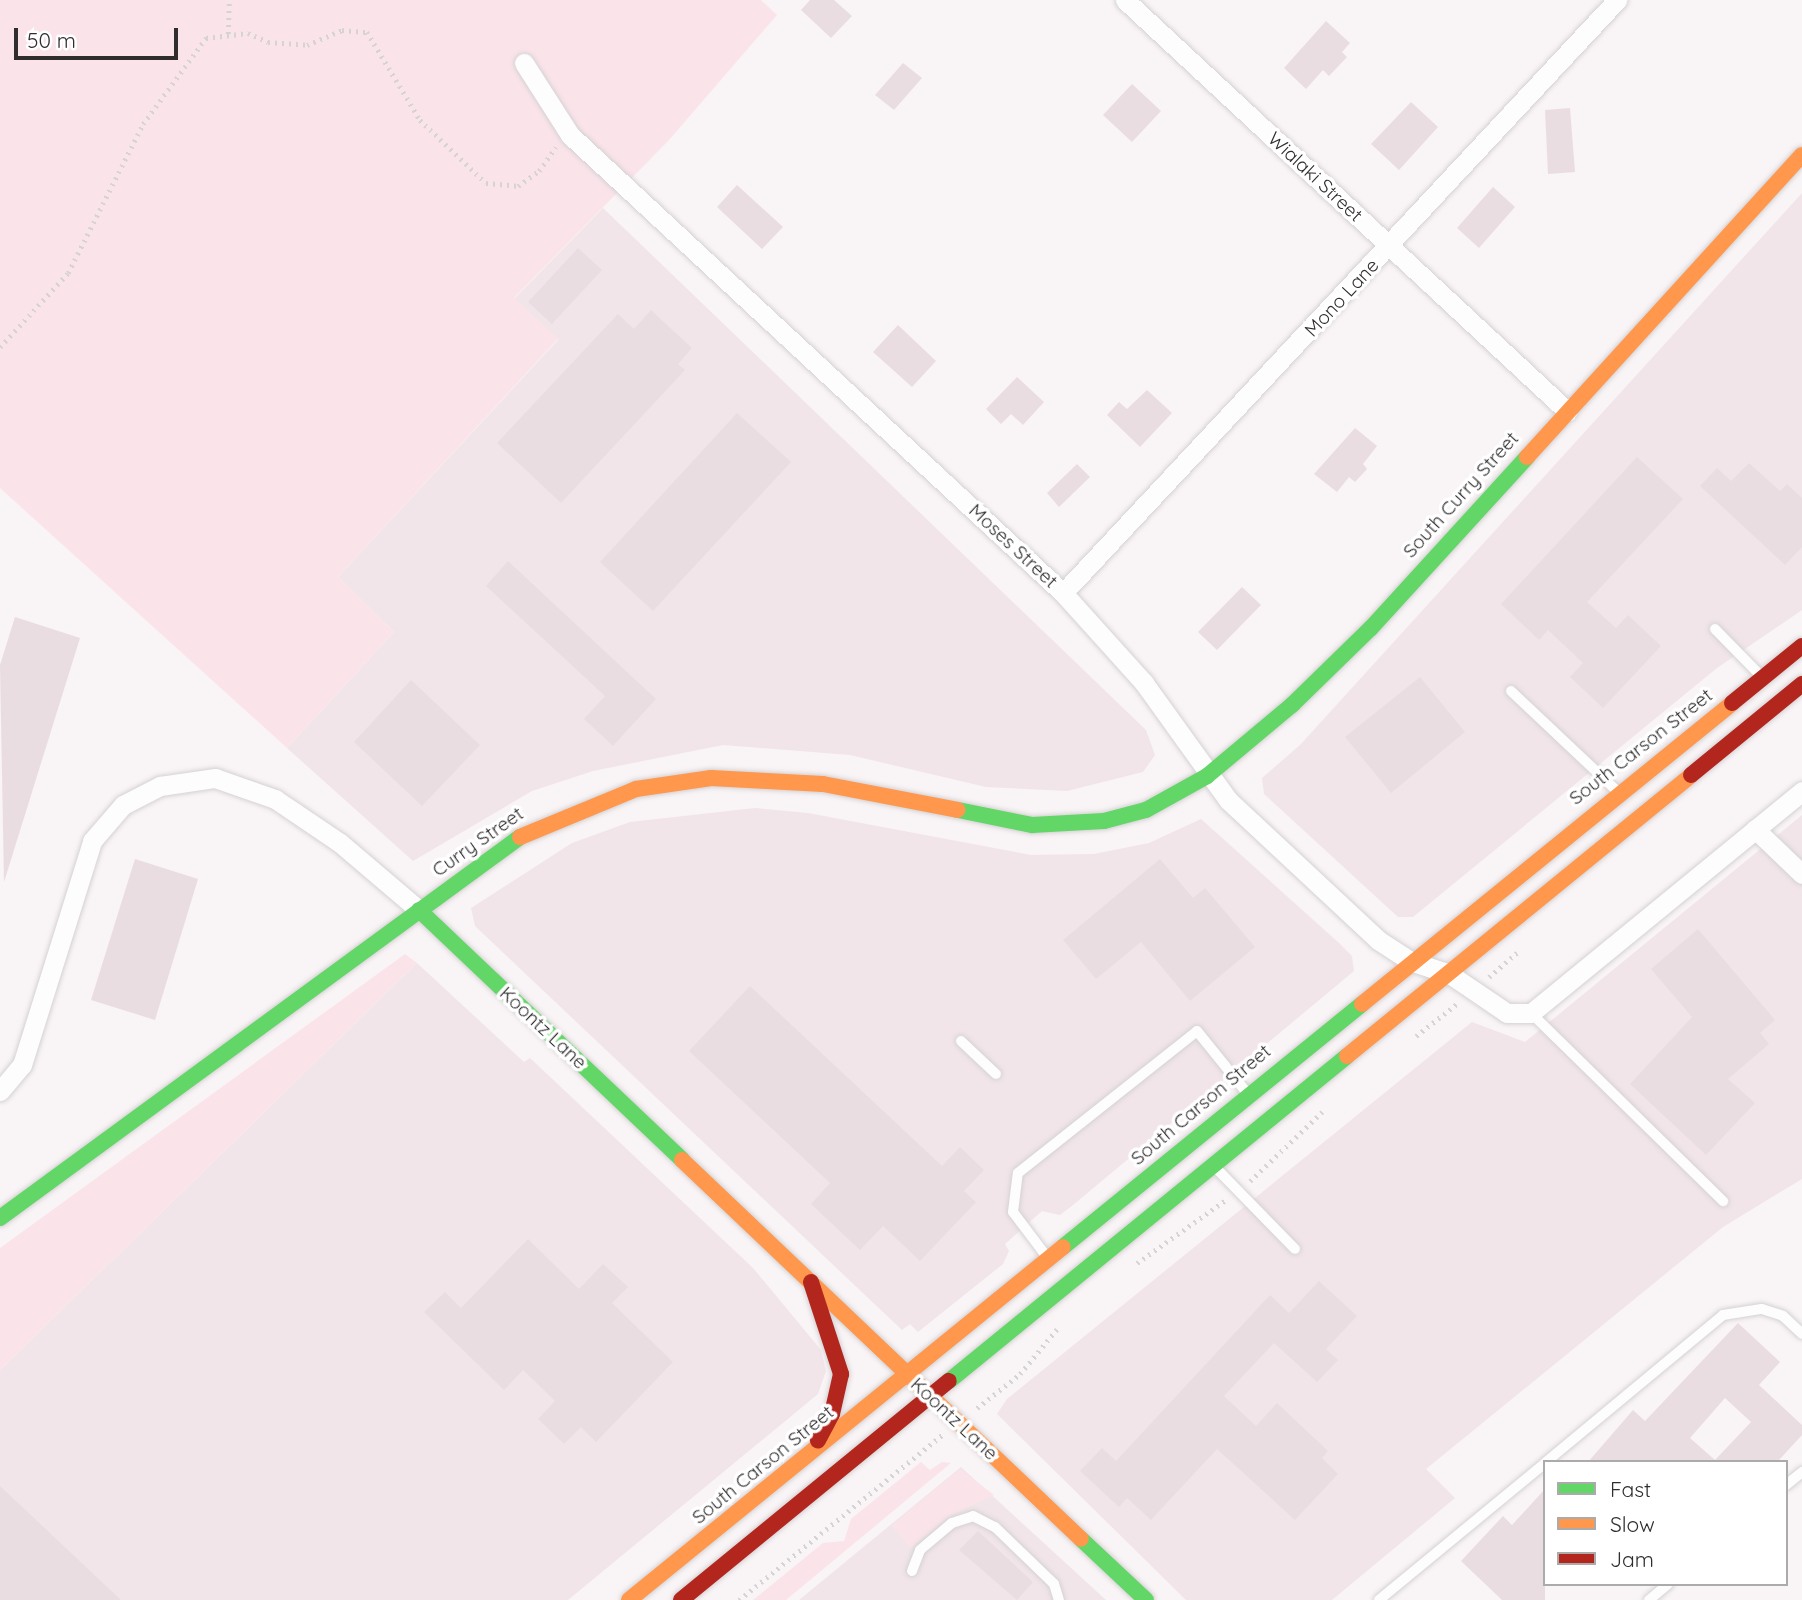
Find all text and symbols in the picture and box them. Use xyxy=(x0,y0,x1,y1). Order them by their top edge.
scale bar xyxy=(18,14,182,58)
text: 50 m xyxy=(27,27,76,53)
street label: Wialaki Street xyxy=(1263,127,1367,227)
street label: Mono Lane xyxy=(1300,254,1384,342)
street label: South Curry Street xyxy=(1399,427,1523,563)
street label: Moses Street xyxy=(964,499,1062,593)
street label: South Carson Street xyxy=(1565,684,1717,810)
street label: Curry Street xyxy=(428,802,528,882)
street label: Koontz Lane xyxy=(495,982,591,1074)
street label: South Carson Street xyxy=(1127,1040,1275,1170)
street label: Koontz Lane xyxy=(906,1373,1002,1465)
street label: South Carson Street xyxy=(688,1401,838,1529)
legend xyxy=(1543,1460,1788,1586)
text: Fast xyxy=(1610,1476,1651,1502)
text: Slow xyxy=(1610,1511,1655,1537)
text: Jam xyxy=(1610,1546,1654,1572)

